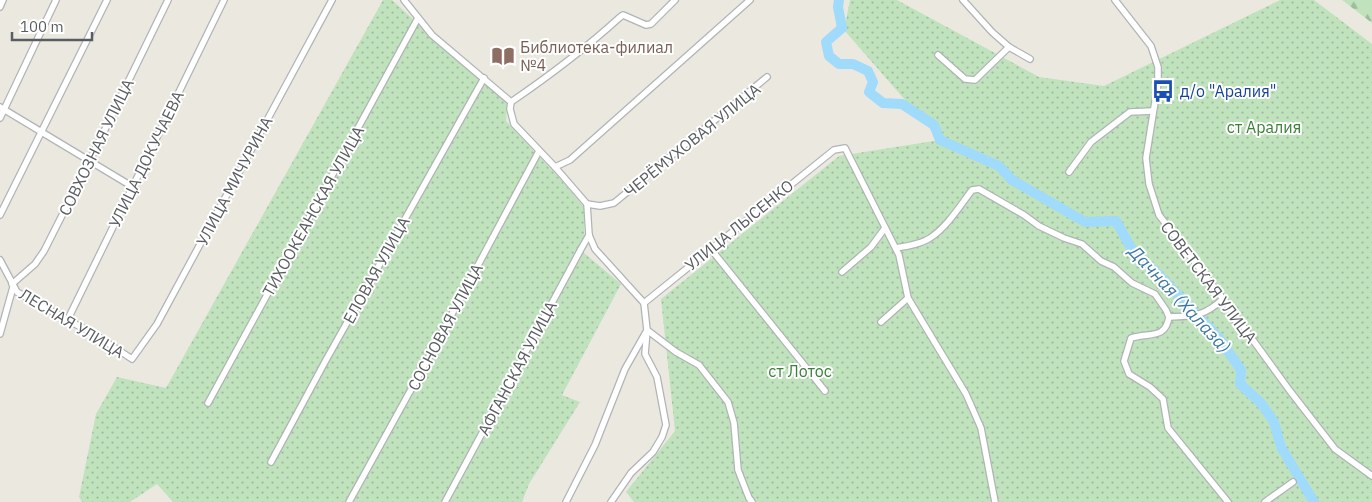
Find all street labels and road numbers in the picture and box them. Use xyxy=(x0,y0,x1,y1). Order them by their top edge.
street label: СОВХОЗНАЯ УЛИЦА xyxy=(54,75,138,219)
street label: ЧЕРЁМУХОВАЯ УЛИЦА xyxy=(620,79,764,201)
street label: УЛИЦА ДОКУЧАЕВА xyxy=(104,87,188,231)
street label: УЛИЦА МИЧУРИНА xyxy=(192,113,276,249)
street label: ТИХООКЕАНСКАЯ УЛИЦА xyxy=(258,122,368,300)
street label: УЛИЦА ЛЫСЕНКО xyxy=(681,175,797,275)
street label: ЕЛОВАЯ УЛИЦА xyxy=(338,213,414,327)
street label: СОВЕТСКАЯ УЛИЦА xyxy=(1157,217,1261,347)
street label: СОСНОВАЯ УЛИЦА xyxy=(403,260,487,394)
street label: ЛЕСНАЯ УЛИЦА xyxy=(16,284,128,362)
street label: АФГАНСКАЯ УЛИЦА xyxy=(473,297,561,439)

